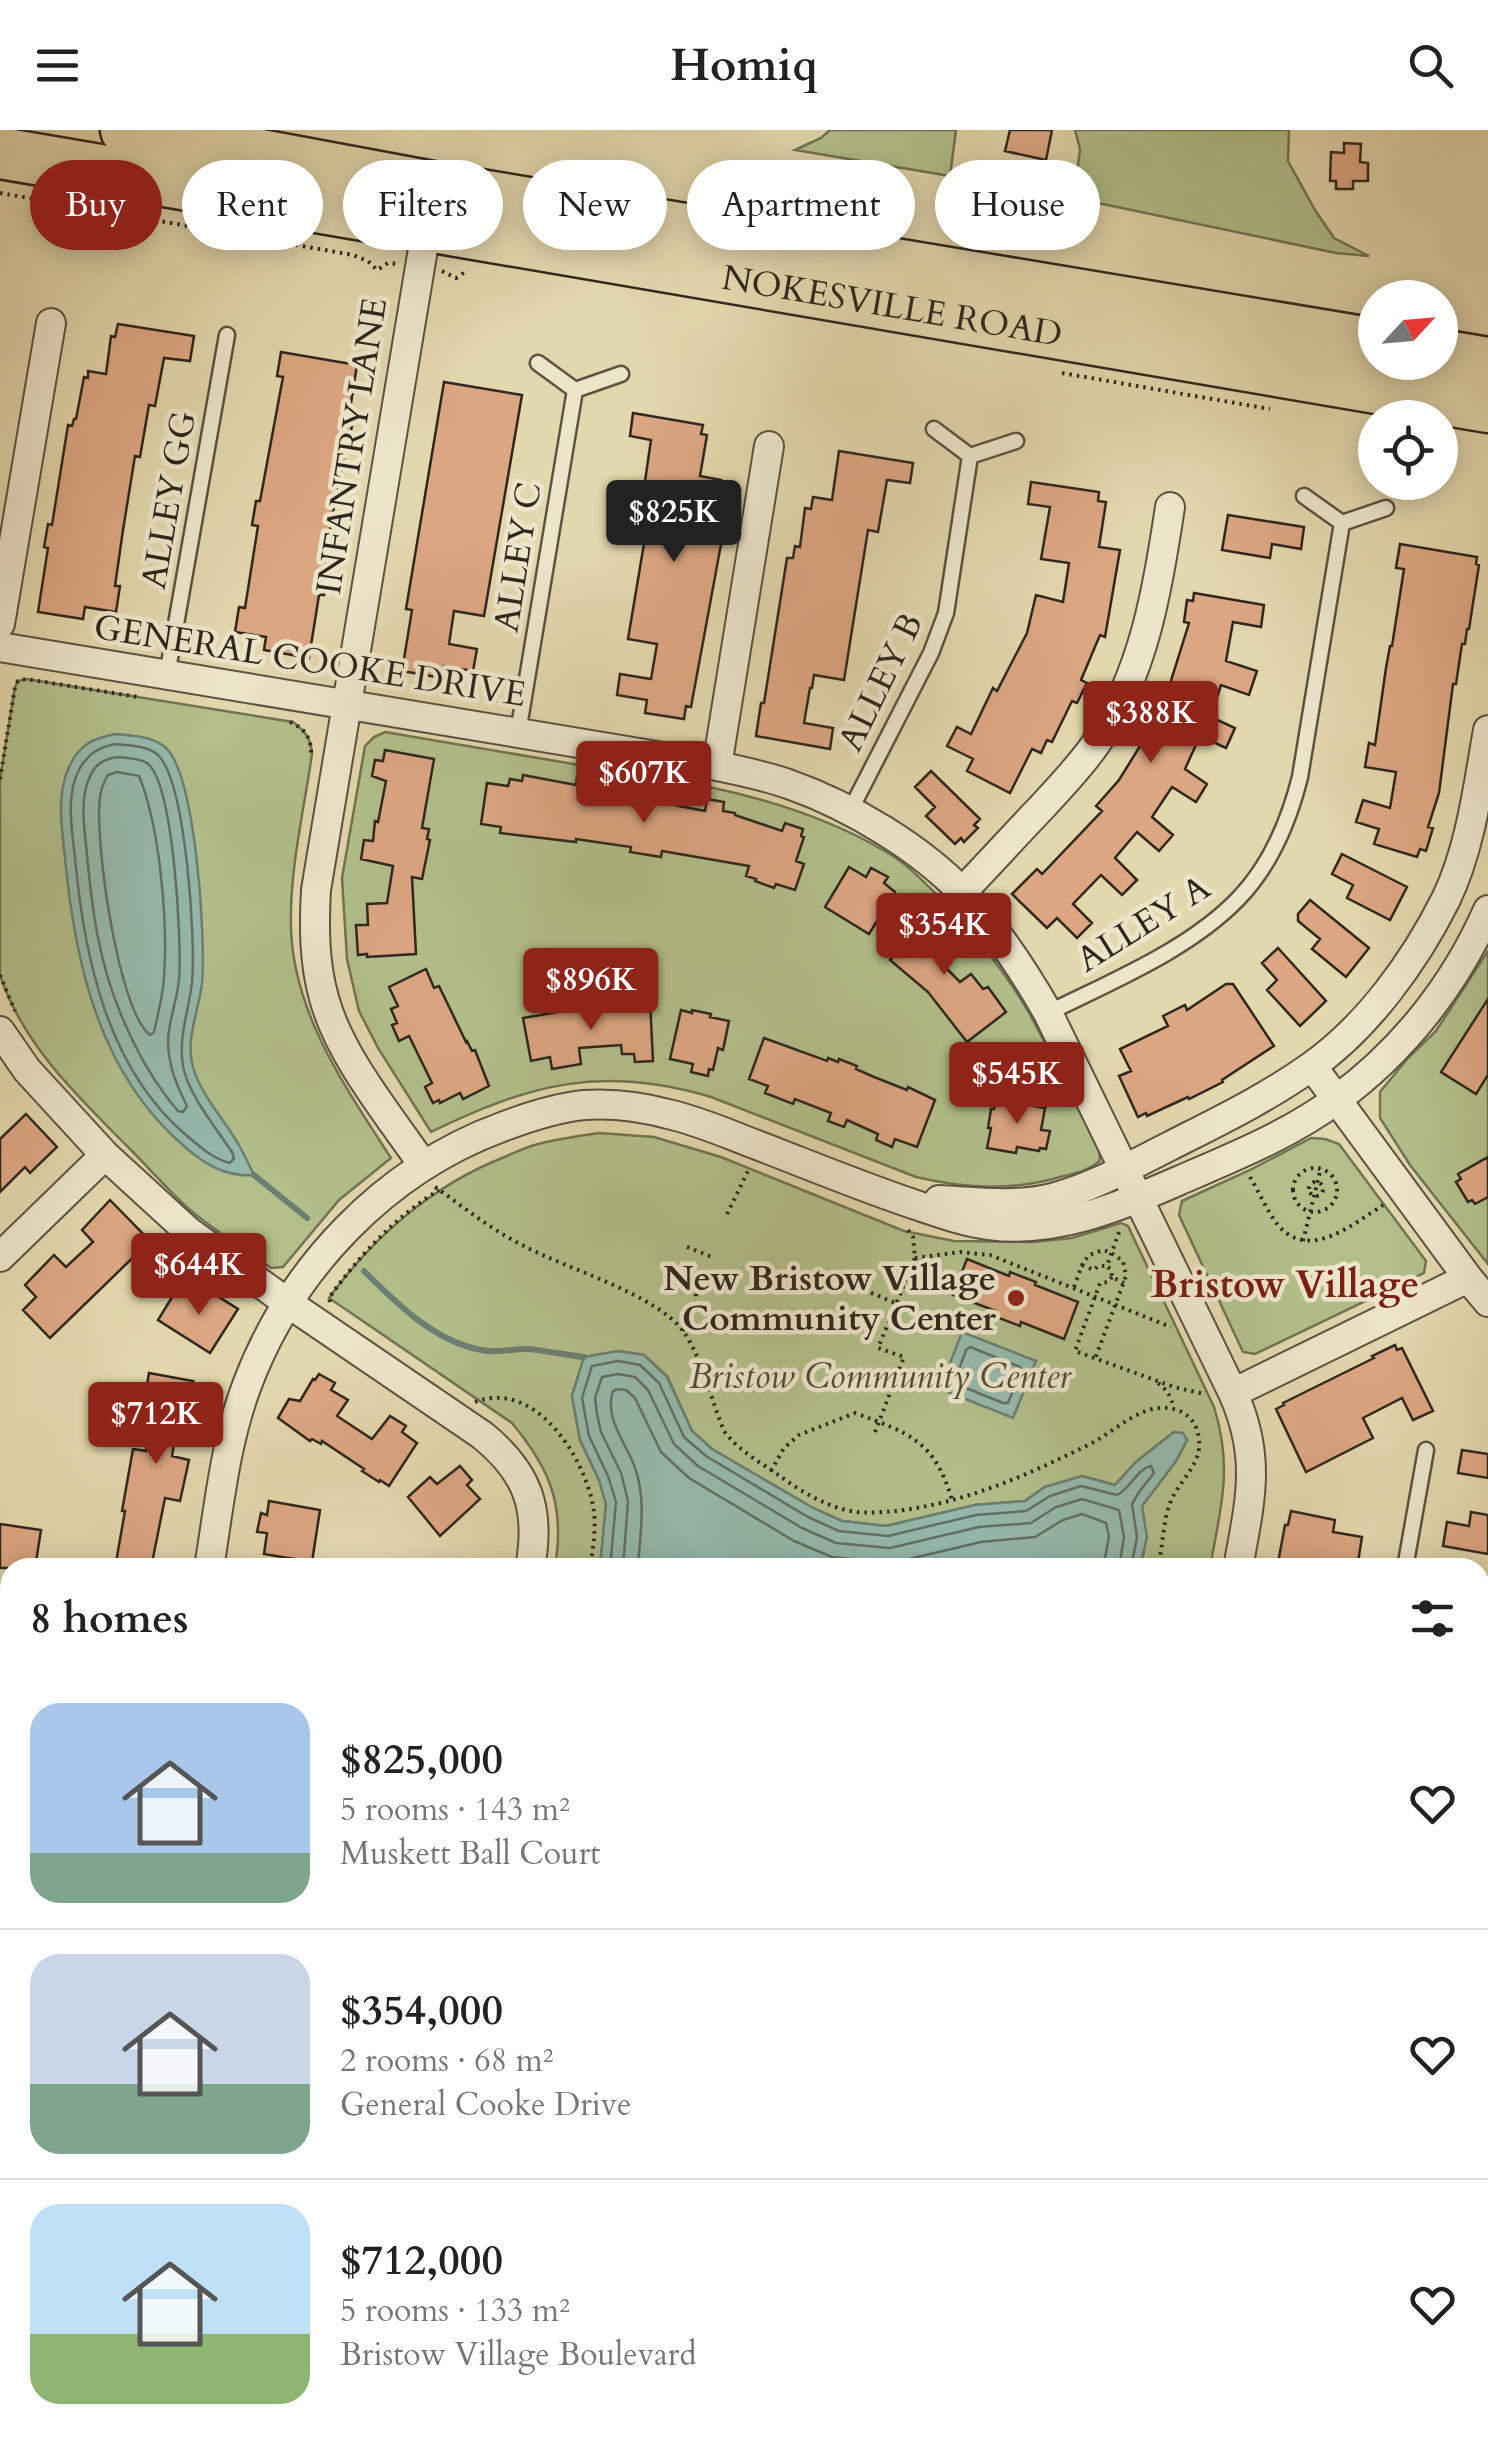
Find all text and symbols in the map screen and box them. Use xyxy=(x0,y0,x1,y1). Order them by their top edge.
text: Homiq xyxy=(670,35,818,96)
icon: menu xyxy=(30,38,85,93)
icon: search xyxy=(1403,38,1458,93)
chip: Buy xyxy=(30,160,162,250)
chip: Rent xyxy=(182,160,323,250)
chip: Filters xyxy=(343,160,503,250)
chip: New xyxy=(523,160,667,250)
chip: Apartment xyxy=(687,160,915,250)
chip: House xyxy=(935,160,1100,250)
street label: NOKESVILLE ROAD xyxy=(718,254,1066,359)
north arrow xyxy=(1358,280,1458,380)
map controls xyxy=(1358,280,1458,500)
street label: INFANTRY LANE xyxy=(305,295,399,598)
button: locate xyxy=(1358,400,1458,500)
street label: ALLEY GG xyxy=(130,407,208,593)
street label: ALLEY C xyxy=(482,479,554,636)
pin: $825K xyxy=(604,480,744,565)
text: $825K xyxy=(628,490,720,534)
street label: GENERAL COOKE DRIVE xyxy=(90,603,529,719)
street label: ALLEY B xyxy=(827,605,935,760)
pin: $388K xyxy=(1081,681,1221,766)
text: $388K xyxy=(1105,691,1197,735)
pin: $607K xyxy=(574,741,714,826)
text: $607K xyxy=(598,751,690,795)
street label: ALLEY A xyxy=(1068,864,1220,984)
pin: $354K xyxy=(874,893,1014,978)
text: $354K xyxy=(898,903,990,947)
pin: $896K xyxy=(521,948,661,1033)
text: $896K xyxy=(545,958,637,1002)
pin: $545K xyxy=(947,1042,1087,1127)
text: $545K xyxy=(971,1052,1063,1096)
pin: $644K xyxy=(129,1233,269,1318)
text: $644K xyxy=(153,1243,245,1287)
place label: New Bristow Village Community Center xyxy=(663,1255,997,1343)
district label: Bristow Village xyxy=(1151,1259,1419,1311)
marker: New Bristow Village Community Center xyxy=(1005,1287,1027,1309)
park label: Bristow Community Center xyxy=(689,1353,1073,1401)
pin: $712K xyxy=(86,1382,226,1467)
text: $712K xyxy=(110,1392,202,1436)
text: 8 homes xyxy=(30,1590,188,1647)
icon: filters xyxy=(1405,1591,1460,1646)
text: $825,000 xyxy=(340,1731,503,1788)
icon: home xyxy=(110,1743,230,1863)
icon: heart xyxy=(1405,1776,1460,1831)
text: 5 rooms · 143 m² xyxy=(340,1788,570,1832)
text: Muskett Ball Court xyxy=(340,1832,600,1876)
text: $354,000 xyxy=(340,1982,503,2039)
icon: home xyxy=(110,1994,230,2114)
icon: heart xyxy=(1405,2027,1460,2082)
text: 2 rooms · 68 m² xyxy=(340,2039,553,2083)
text: General Cooke Drive xyxy=(340,2083,632,2127)
text: $712,000 xyxy=(340,2232,503,2289)
icon: home xyxy=(110,2244,230,2364)
icon: heart xyxy=(1405,2277,1460,2332)
text: 5 rooms · 133 m² xyxy=(340,2289,570,2333)
text: Bristow Village Boulevard xyxy=(340,2333,696,2377)

